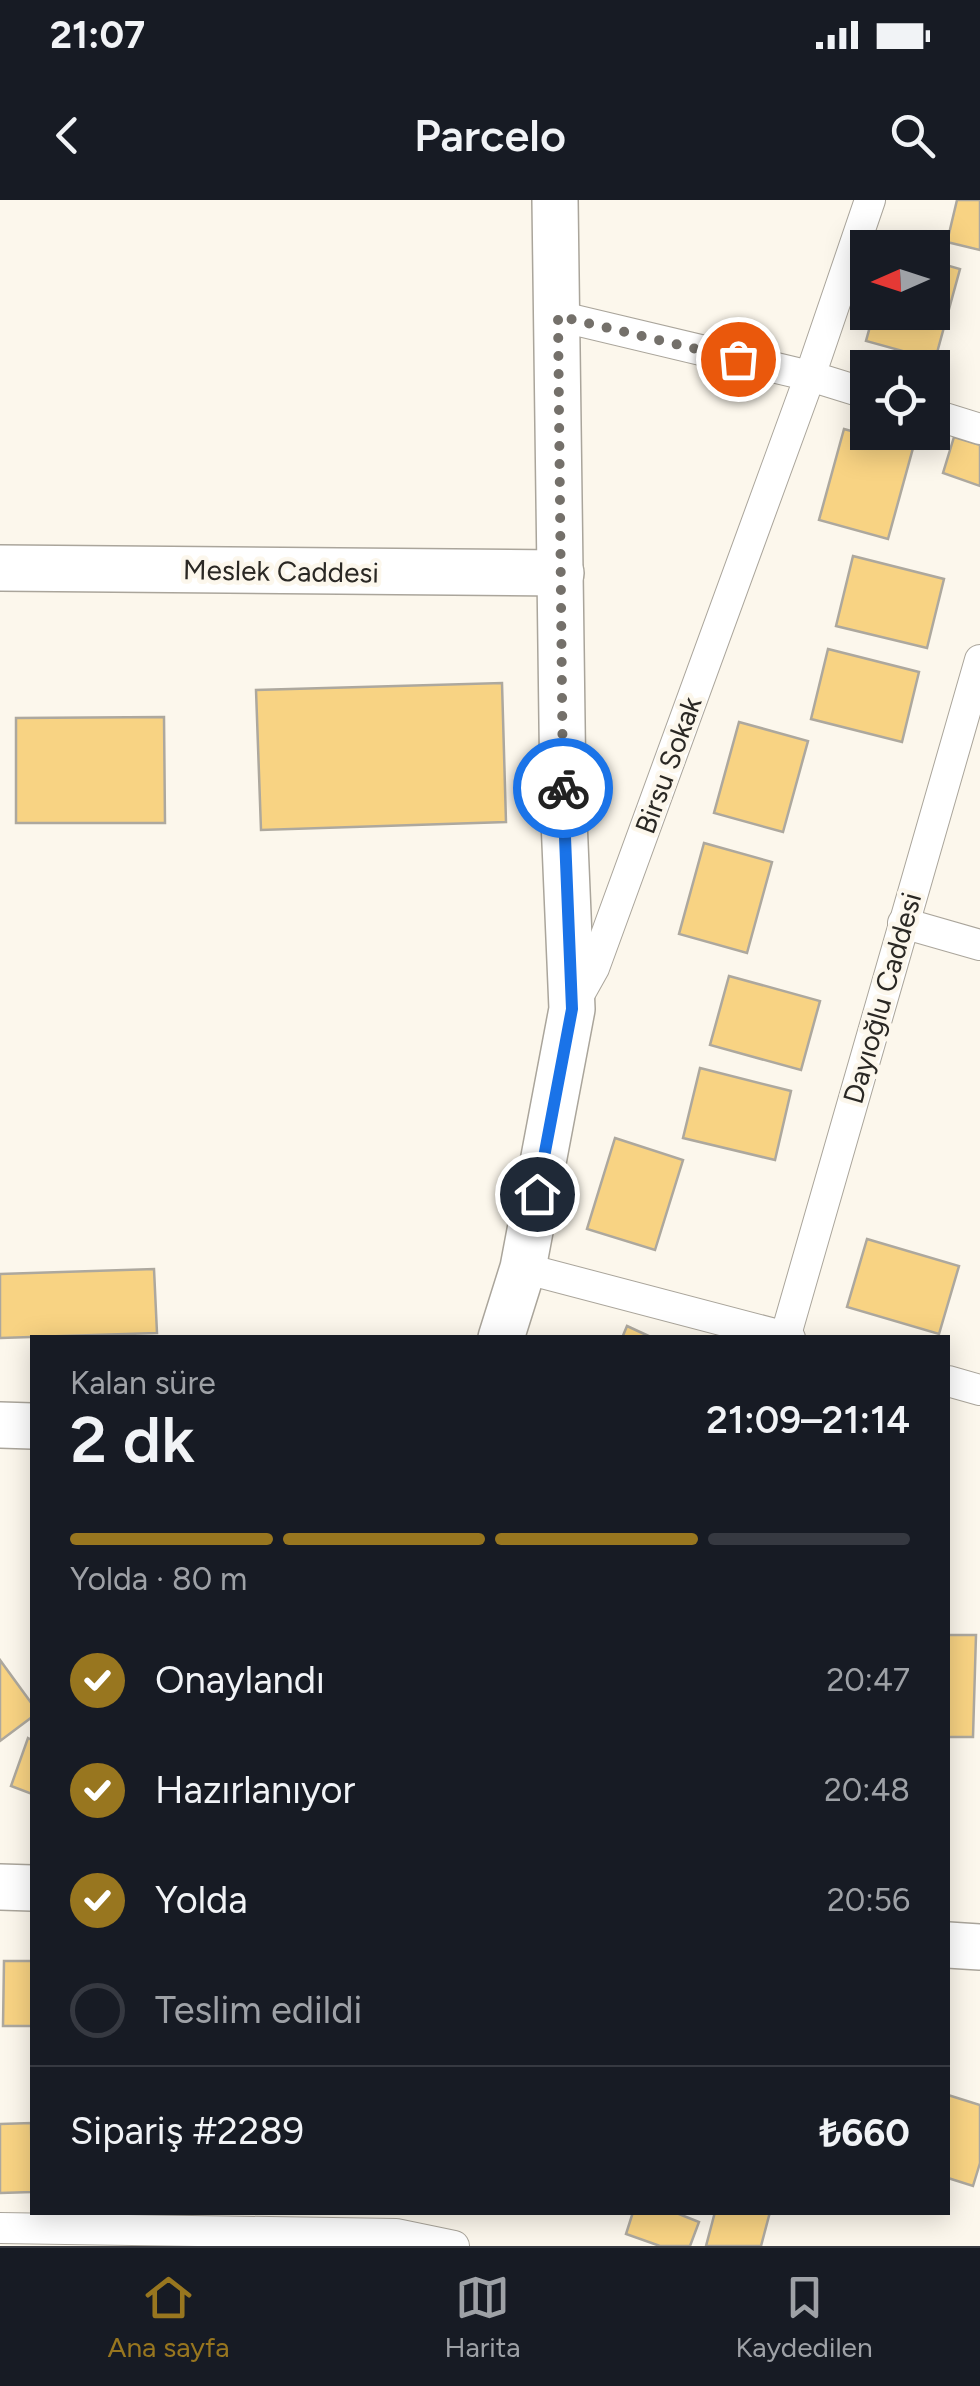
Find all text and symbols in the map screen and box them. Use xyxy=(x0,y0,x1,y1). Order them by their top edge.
text: 21:07 xyxy=(50,12,145,58)
icon: back xyxy=(40,108,95,163)
text: Parcelo xyxy=(414,108,566,162)
icon: search xyxy=(885,108,940,163)
north arrow xyxy=(850,230,950,330)
map controls xyxy=(850,230,950,450)
pin xyxy=(696,317,781,402)
icon: bag xyxy=(711,332,766,387)
button: locate xyxy=(850,350,950,450)
street label: Meslek Caddesi xyxy=(183,552,379,590)
street label: Birsu Sokak xyxy=(628,692,709,838)
courier xyxy=(513,738,613,838)
icon: bike xyxy=(536,761,591,816)
street label: Dayıoğlu Caddesi xyxy=(836,889,928,1107)
pin xyxy=(495,1152,580,1237)
icon: home xyxy=(510,1167,565,1222)
text: Kalan süre xyxy=(70,1364,216,1402)
text: 21:09–21:14 xyxy=(706,1397,910,1443)
text: 2 dk xyxy=(70,1400,195,1478)
text: Yolda · 80 m xyxy=(70,1560,247,1598)
icon: check xyxy=(70,1653,125,1708)
text: Onaylandı xyxy=(155,1657,325,1703)
text: 20:47 xyxy=(826,1661,910,1699)
icon: check xyxy=(70,1763,125,1818)
text: Hazırlanıyor xyxy=(155,1767,355,1813)
text: 20:48 xyxy=(824,1771,910,1809)
icon: check xyxy=(70,1873,125,1928)
text: Yolda xyxy=(155,1877,248,1923)
text: 20:56 xyxy=(827,1881,910,1919)
text: Teslim edildi xyxy=(155,1987,362,2033)
text: Sipariş #2289 xyxy=(70,2108,304,2154)
text: ₺660 xyxy=(820,2110,910,2156)
tab: Ana sayfa xyxy=(107,2270,230,2364)
tab: Harita xyxy=(445,2270,521,2364)
tab: Kaydedilen xyxy=(736,2270,873,2364)

